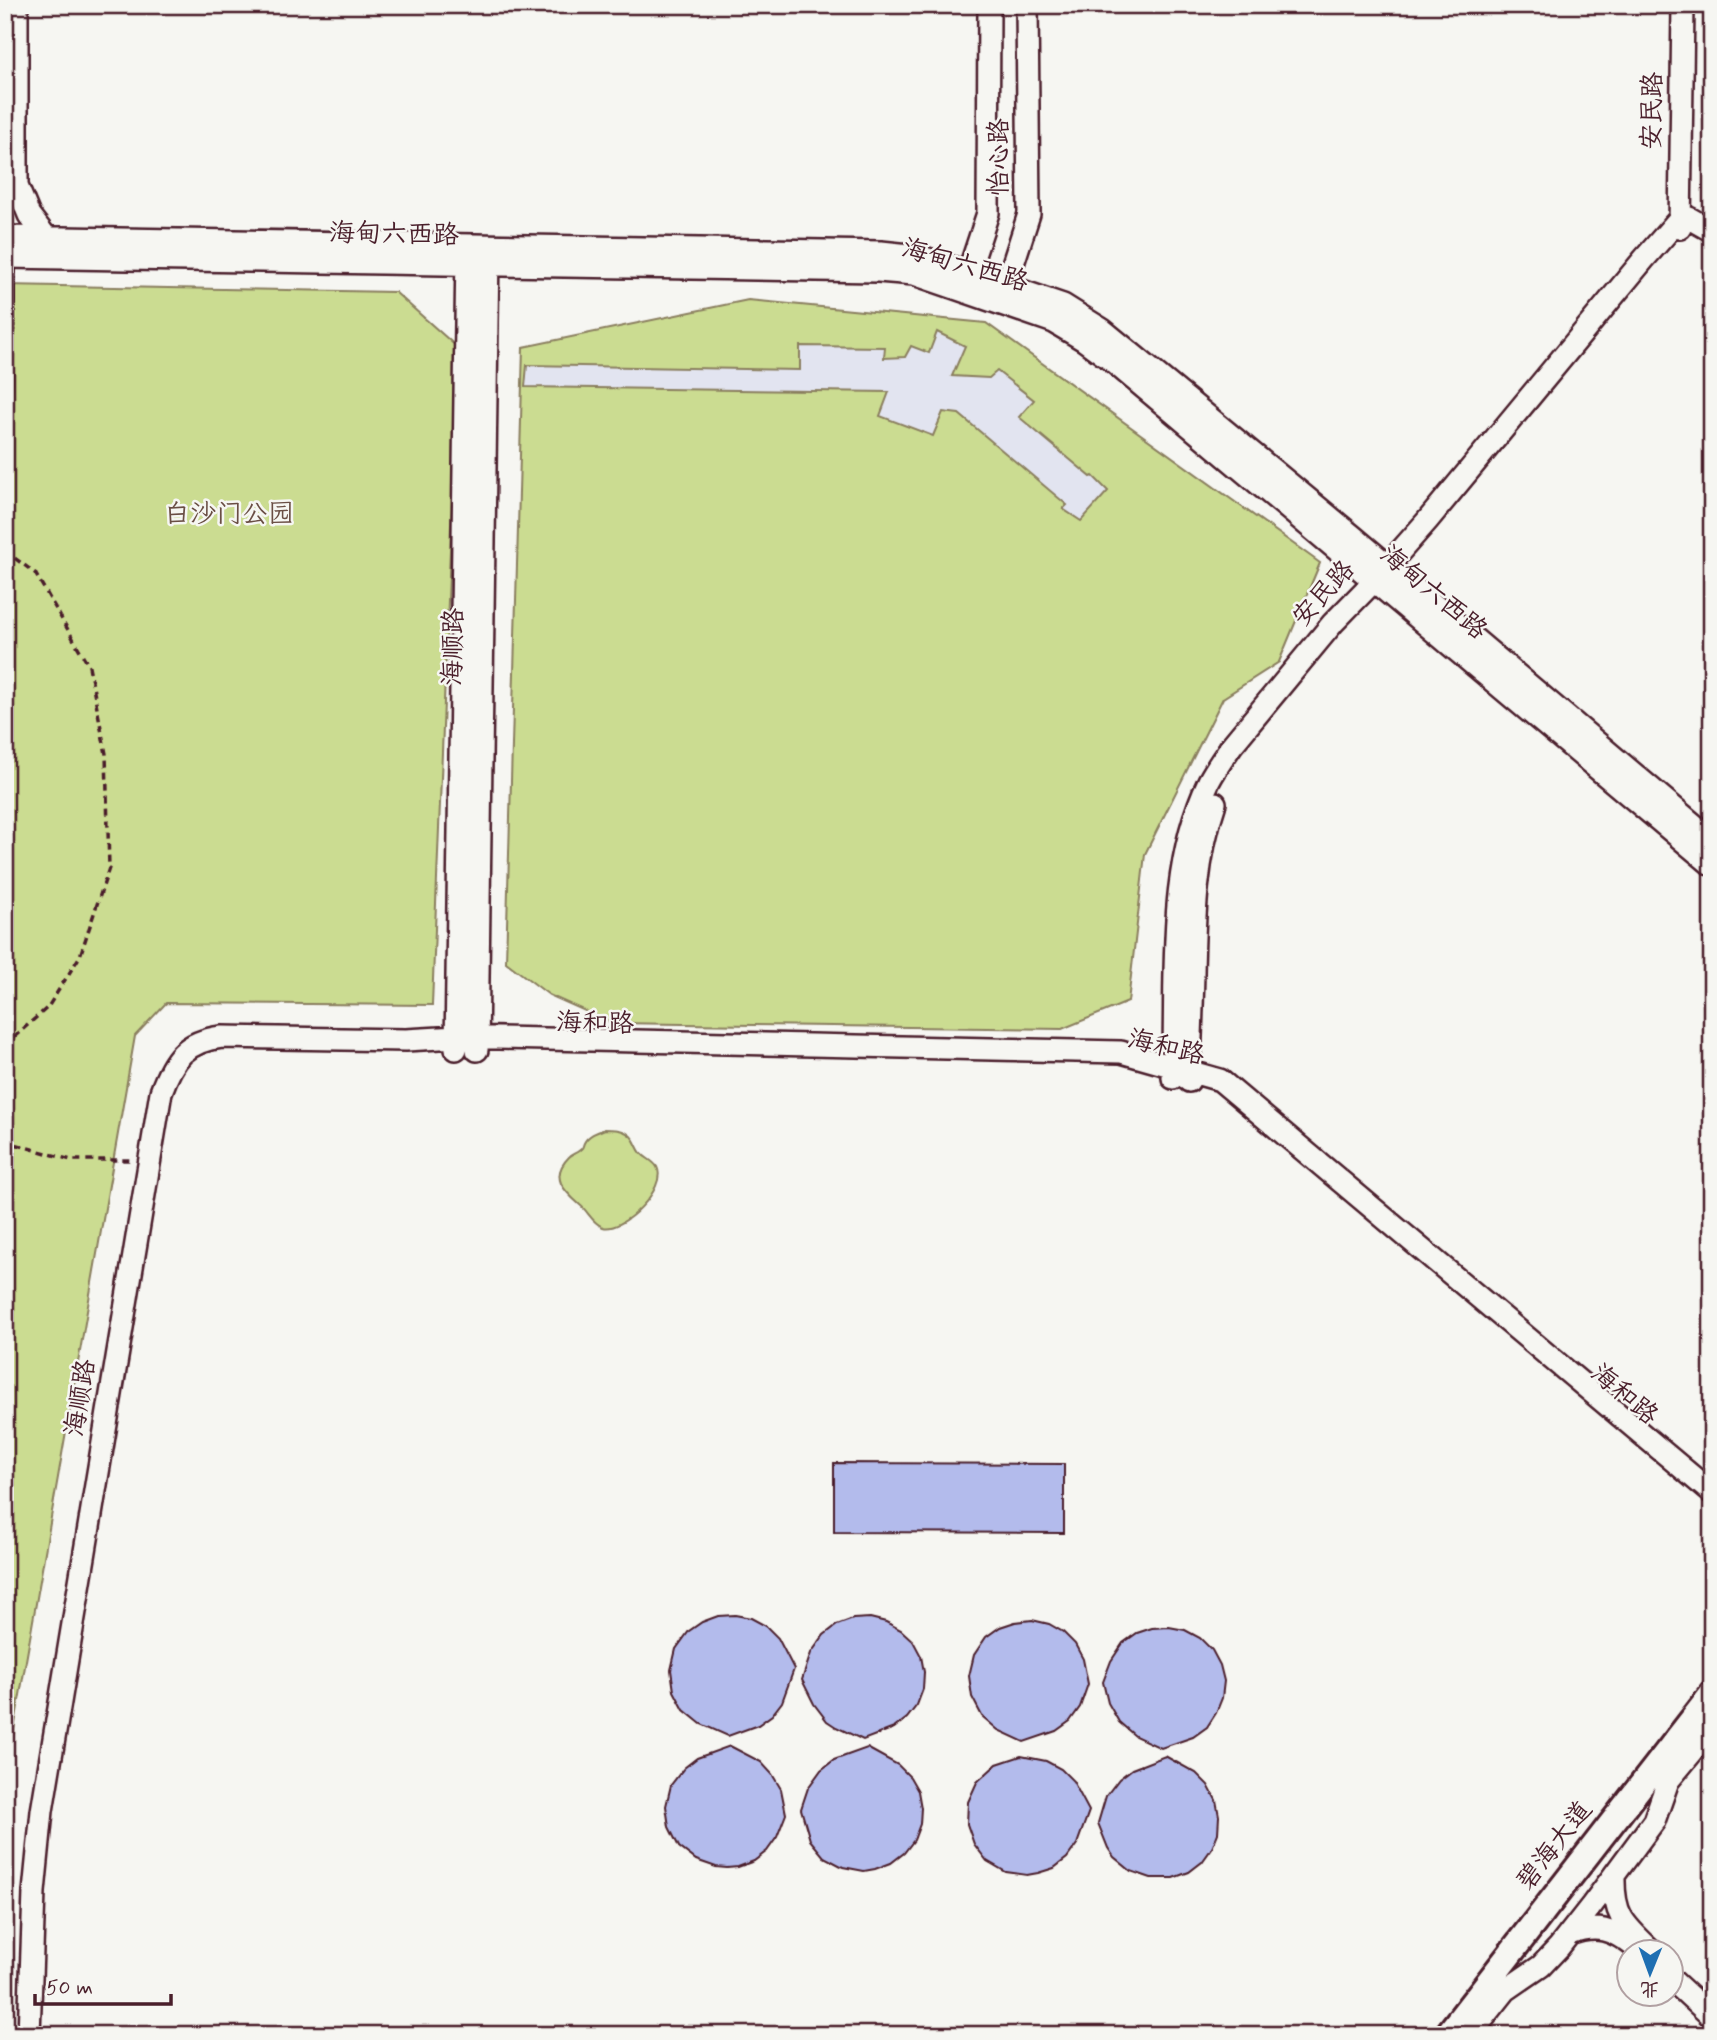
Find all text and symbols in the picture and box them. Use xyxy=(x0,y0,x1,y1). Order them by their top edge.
street label: 安民路 xyxy=(1635,72,1671,150)
street label: 怡心路 xyxy=(983,118,1017,196)
street label: 海甸六西路 xyxy=(329,217,459,253)
street label: 海甸六西路 xyxy=(898,232,1032,300)
park label: 白沙门公园 xyxy=(164,498,294,532)
street label: 海甸六西路 xyxy=(1372,538,1494,648)
street label: 安民路 xyxy=(1285,554,1363,634)
street label: 海顺路 xyxy=(436,608,472,686)
street label: 海和路 xyxy=(556,1006,634,1042)
street label: 海和路 xyxy=(1124,1023,1208,1073)
street label: 海顺路 xyxy=(58,1357,104,1439)
street label: 海和路 xyxy=(1583,1357,1665,1433)
street label: 碧海大道 xyxy=(1510,1795,1600,1897)
north arrow xyxy=(1616,1938,1686,2008)
scale bar xyxy=(35,1963,172,2007)
text: 50 m xyxy=(46,1974,93,2002)
text: 北 xyxy=(1640,1976,1659,2001)

